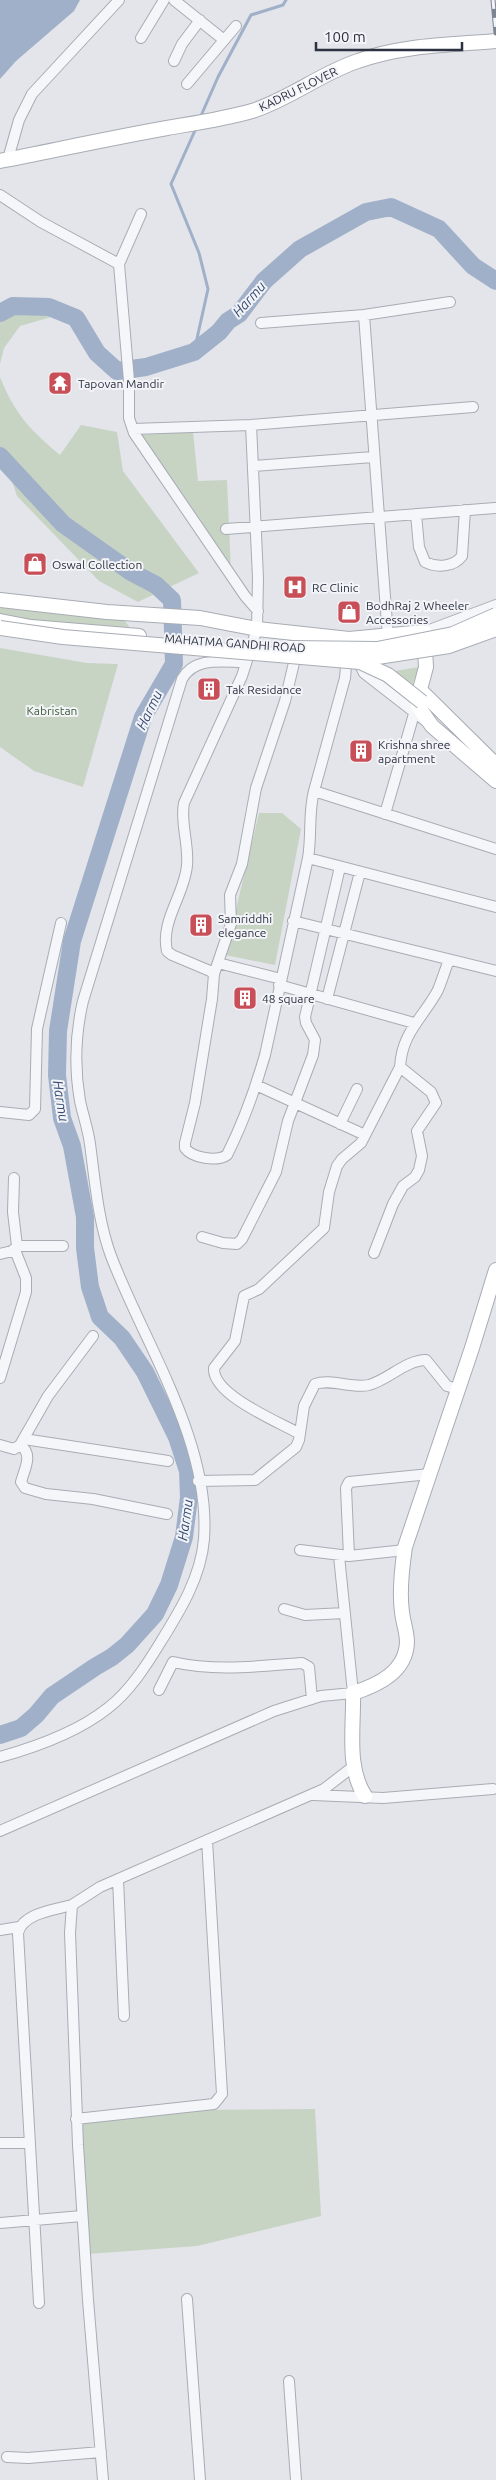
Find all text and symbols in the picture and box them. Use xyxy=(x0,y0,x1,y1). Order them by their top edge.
scale bar xyxy=(316,20,462,52)
text: 100 m xyxy=(324,28,366,45)
street label: KADRU FLOVER xyxy=(257,64,340,114)
water label: Harmu xyxy=(229,278,269,320)
temple icon: Tapovan Mandir xyxy=(47,370,73,396)
place label: Tapovan Mandir xyxy=(78,377,164,390)
shop icon: Oswal Collection xyxy=(22,551,48,577)
place label: Oswal Collection xyxy=(52,558,142,571)
hospital icon: RC Clinic xyxy=(282,574,308,600)
place label: RC Clinic xyxy=(312,581,359,594)
shop icon: BodhRaj 2 Wheeler Accessories xyxy=(336,599,362,625)
place label: BodhRaj 2 Wheeler Accessories xyxy=(366,599,469,626)
street label: MAHATMA GANDHI ROAD xyxy=(164,632,306,654)
building icon: Tak Residance xyxy=(196,676,222,702)
place label: Tak Residance xyxy=(226,683,302,696)
water label: Harmu xyxy=(133,687,165,732)
park label: Kabristan xyxy=(27,704,77,717)
building icon: Krishna shree apartment xyxy=(348,738,374,764)
place label: Krishna shree apartment xyxy=(378,738,450,765)
building icon: Samriddhi elegance xyxy=(188,912,214,938)
place label: Samriddhi elegance xyxy=(218,912,272,939)
building icon: 48 square xyxy=(232,985,258,1011)
place label: 48 square xyxy=(262,992,315,1005)
water label: Harmu xyxy=(50,1079,72,1123)
water label: Harmu xyxy=(174,1498,196,1542)

